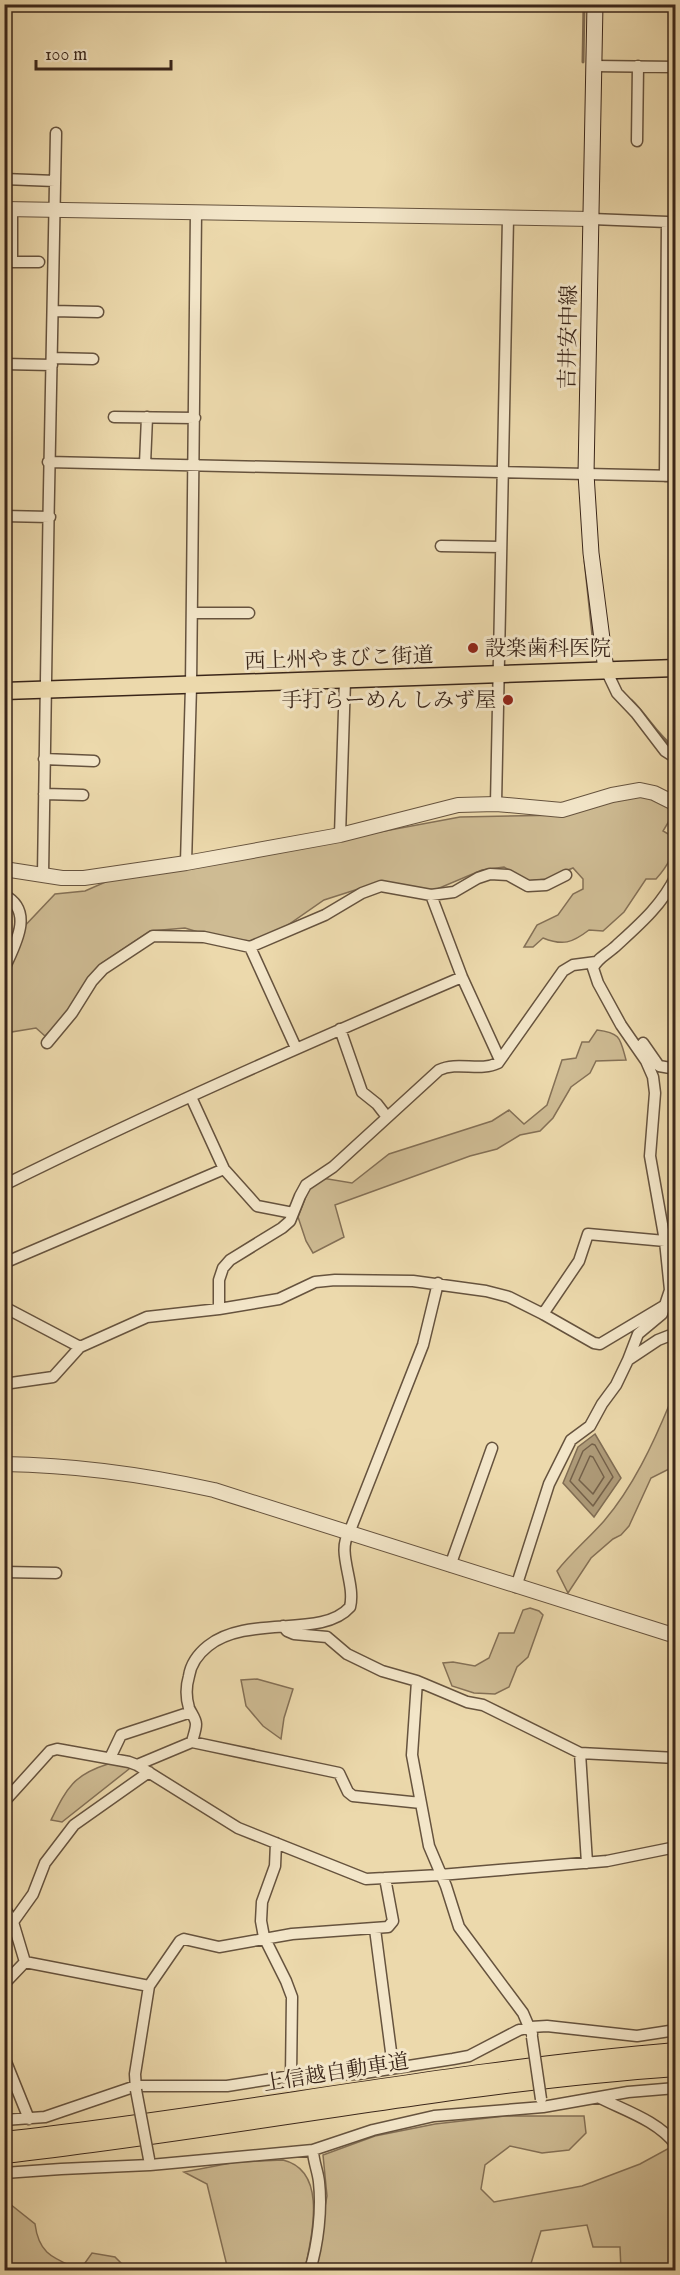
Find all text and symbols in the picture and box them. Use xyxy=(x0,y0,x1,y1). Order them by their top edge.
scale bar xyxy=(36,33,171,71)
text: 100 m xyxy=(45,44,87,67)
street label: 吉井安中線 xyxy=(555,284,584,390)
place label: 設楽歯科医院 xyxy=(485,636,611,663)
marker: 設楽歯科医院 xyxy=(466,641,480,655)
street label: 西上州やまびこ街道 xyxy=(244,643,434,676)
place label: 手打らーめん しみず屋 xyxy=(281,688,496,715)
marker: 手打らーめん しみず屋 xyxy=(501,693,515,707)
street label: 上信越自動車道 xyxy=(262,2049,411,2098)

